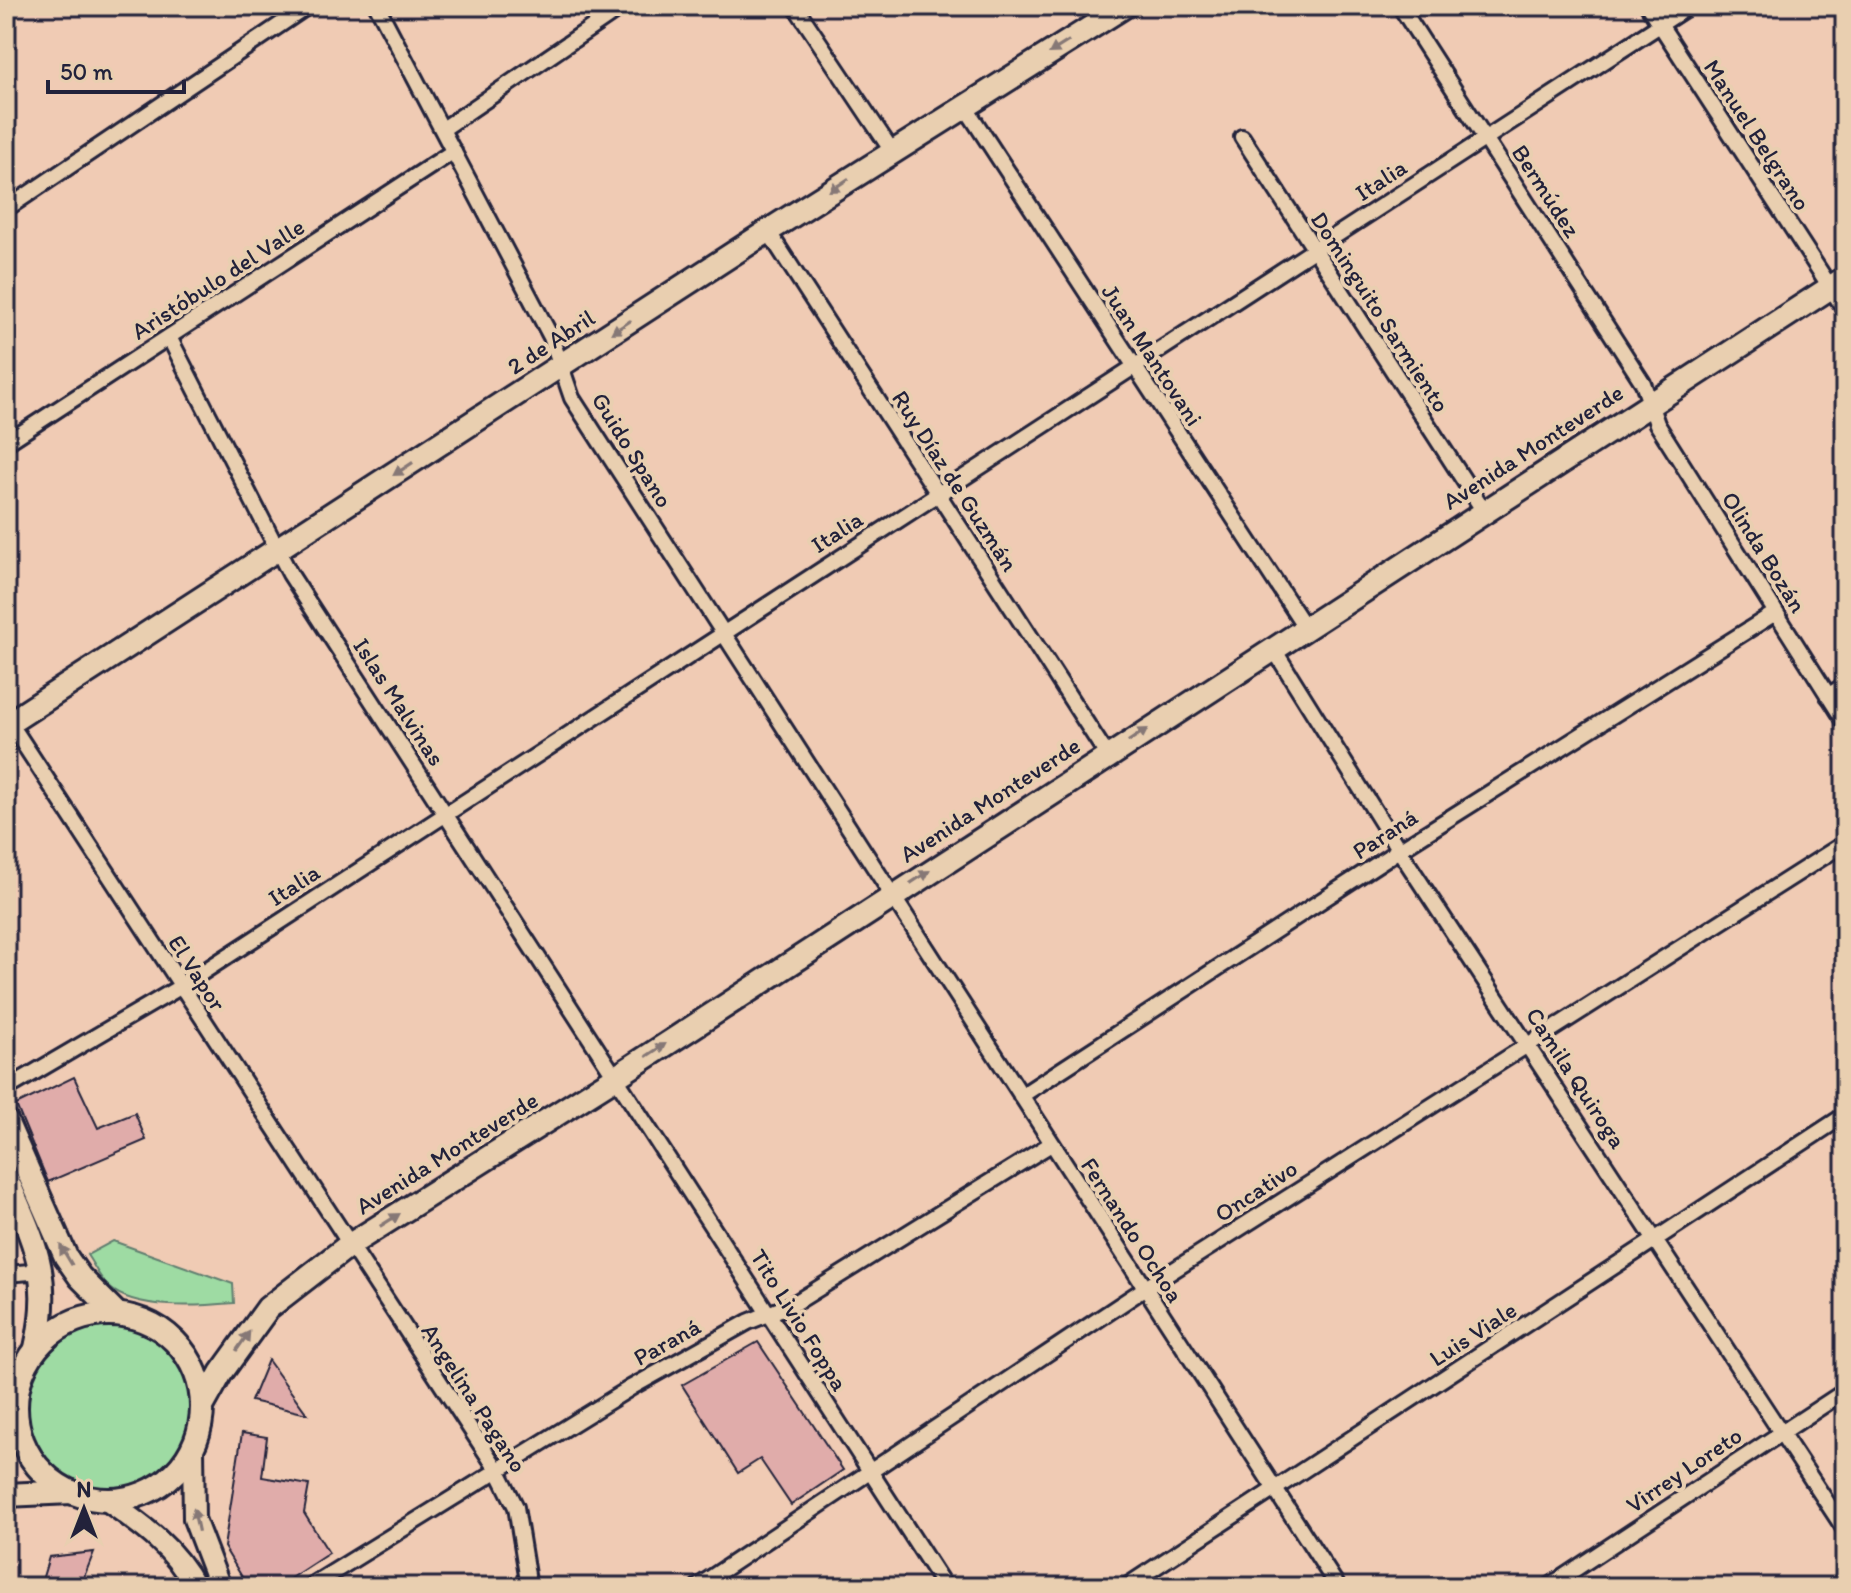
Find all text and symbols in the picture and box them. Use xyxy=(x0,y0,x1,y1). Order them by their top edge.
one-way arrow xyxy=(1048,40,1070,54)
scale bar xyxy=(48,44,184,94)
street label: Manuel Belgrano xyxy=(1698,54,1817,216)
text: 50 m xyxy=(60,57,113,86)
street label: Bermúdez xyxy=(1506,139,1587,243)
street label: Italia xyxy=(1349,152,1413,207)
one-way arrow xyxy=(828,178,850,192)
street label: Dominguito Sarmiento xyxy=(1305,206,1456,417)
street label: Aristóbulo del Valle xyxy=(126,212,310,345)
street label: Juan Mantovani xyxy=(1096,278,1209,431)
street label: 2 de Abril xyxy=(502,303,600,381)
one-way arrow xyxy=(610,320,632,334)
street label: Avenida Monteverde xyxy=(1437,378,1628,516)
street label: Ruy Díaz de Guzmán xyxy=(886,385,1025,577)
street label: Guido Spano xyxy=(586,387,679,513)
one-way arrow xyxy=(392,461,413,476)
street label: Olinda Bozán xyxy=(1716,486,1813,618)
street label: Italia xyxy=(805,504,869,559)
street label: Islas Malvinas xyxy=(347,632,452,771)
one-way arrow xyxy=(1127,728,1149,742)
street label: Avenida Monteverde xyxy=(894,731,1085,869)
street label: Paraná xyxy=(1347,802,1423,865)
street label: Italia xyxy=(262,857,326,912)
one-way arrow xyxy=(909,870,931,884)
street label: El Vapor xyxy=(162,929,233,1017)
street label: Camila Quiroga xyxy=(1520,1002,1633,1154)
one-way arrow xyxy=(646,1043,667,1058)
street label: Avenida Monteverde xyxy=(350,1085,543,1220)
street label: Fernando Ochoa xyxy=(1075,1152,1190,1308)
street label: Oncativo xyxy=(1209,1153,1303,1228)
one-way arrow xyxy=(379,1212,400,1227)
one-way arrow xyxy=(59,1244,73,1266)
street label: Tito Livio Foppa xyxy=(744,1244,855,1396)
street label: Luis Viale xyxy=(1424,1295,1522,1373)
street label: Paraná xyxy=(628,1311,706,1372)
street label: Angelina Pagano xyxy=(415,1318,533,1478)
one-way arrow xyxy=(235,1330,251,1352)
street label: Virrey Loreto xyxy=(1620,1420,1747,1519)
north arrow xyxy=(44,1469,124,1549)
text: N xyxy=(77,1476,91,1503)
one-way arrow xyxy=(189,1507,201,1532)

